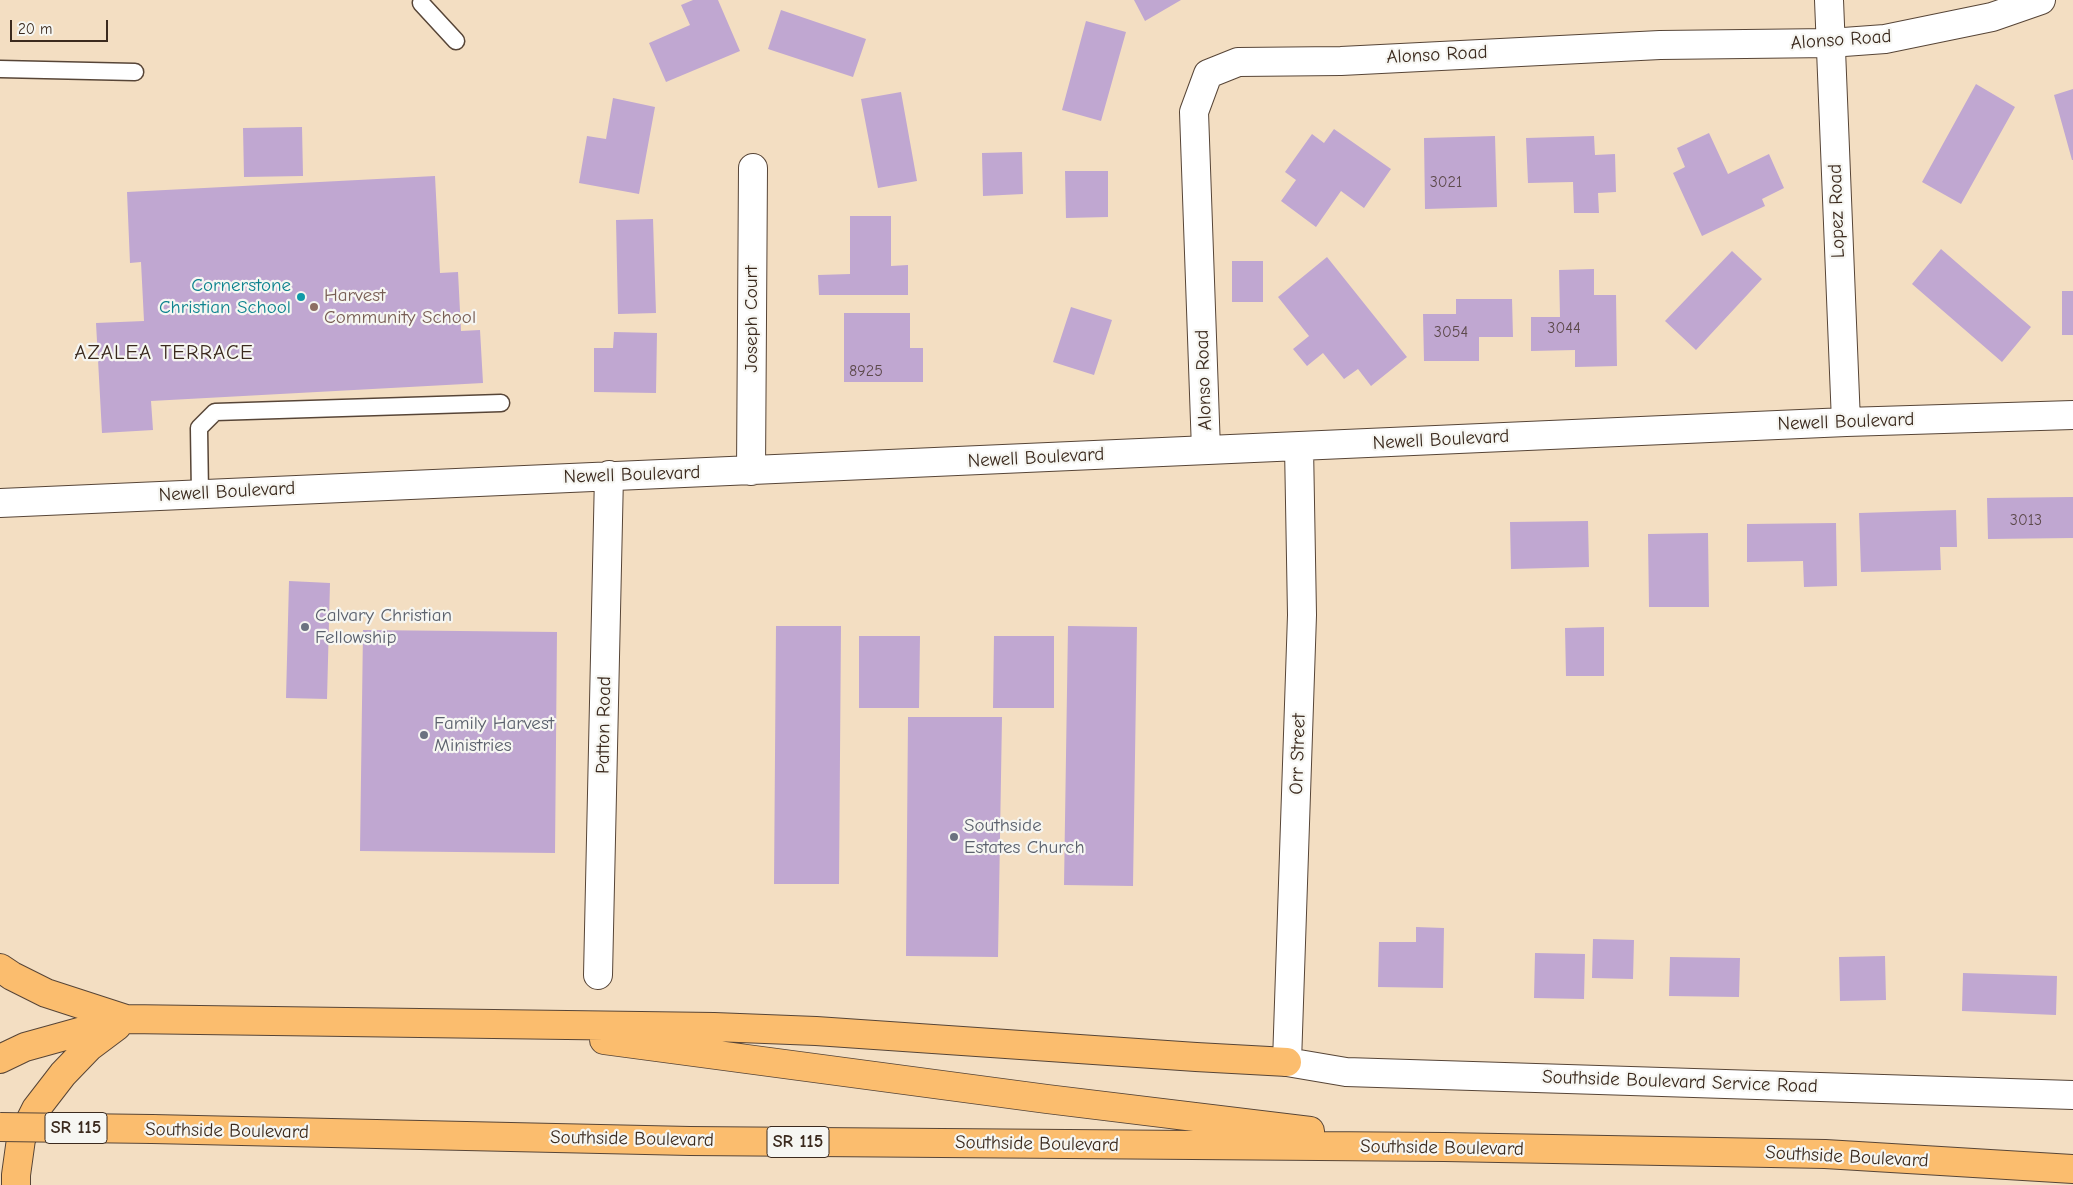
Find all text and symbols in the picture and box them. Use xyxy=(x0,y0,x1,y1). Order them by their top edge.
scale bar xyxy=(12,10,110,42)
text: 20 m xyxy=(18,20,52,38)
street label: Alonso Road xyxy=(1790,25,1892,55)
street label: Alonso Road xyxy=(1386,41,1488,69)
street label: Lopez Road xyxy=(1824,163,1850,259)
house number: 3021 xyxy=(1430,172,1462,192)
street label: Joseph Court xyxy=(741,266,763,372)
place label: Cornerstone Christian School xyxy=(159,275,291,319)
place label: Harvest Community School xyxy=(324,285,476,329)
marker: Cornerstone Christian School xyxy=(295,291,307,303)
marker: Harvest Community School xyxy=(308,301,320,313)
house number: 3044 xyxy=(1547,318,1581,338)
house number: 3054 xyxy=(1434,322,1468,342)
street label: Alonso Road xyxy=(1191,329,1217,431)
district label: AZALEA TERRACE xyxy=(73,340,255,366)
house number: 8925 xyxy=(849,361,883,381)
street label: Newell Boulevard xyxy=(1777,408,1915,436)
street label: Newell Boulevard xyxy=(1372,425,1510,455)
street label: Newell Boulevard xyxy=(967,443,1105,473)
street label: Newell Boulevard xyxy=(563,461,701,489)
street label: Newell Boulevard xyxy=(158,477,296,507)
house number: 3013 xyxy=(2010,510,2042,530)
place label: Calvary Christian Fellowship xyxy=(315,605,452,649)
marker: Calvary Christian Fellowship xyxy=(299,621,311,633)
street label: Patton Road xyxy=(592,676,616,774)
place label: Family Harvest Ministries xyxy=(434,713,554,757)
street label: Orr Street xyxy=(1285,713,1311,795)
marker: Family Harvest Ministries xyxy=(418,729,430,741)
place label: Southside Estates Church xyxy=(964,815,1085,859)
marker: Southside Estates Church xyxy=(948,831,960,843)
street label: Southside Boulevard Service Road xyxy=(1542,1066,1818,1098)
road number: SR 115 xyxy=(45,1112,107,1144)
street label: Southside Boulevard xyxy=(145,1118,309,1144)
street label: Southside Boulevard xyxy=(550,1126,714,1152)
road number: SR 115 xyxy=(767,1126,829,1158)
street label: Southside Boulevard xyxy=(955,1131,1119,1157)
street label: Southside Boulevard xyxy=(1360,1135,1524,1161)
street label: Southside Boulevard xyxy=(1765,1141,1929,1173)

